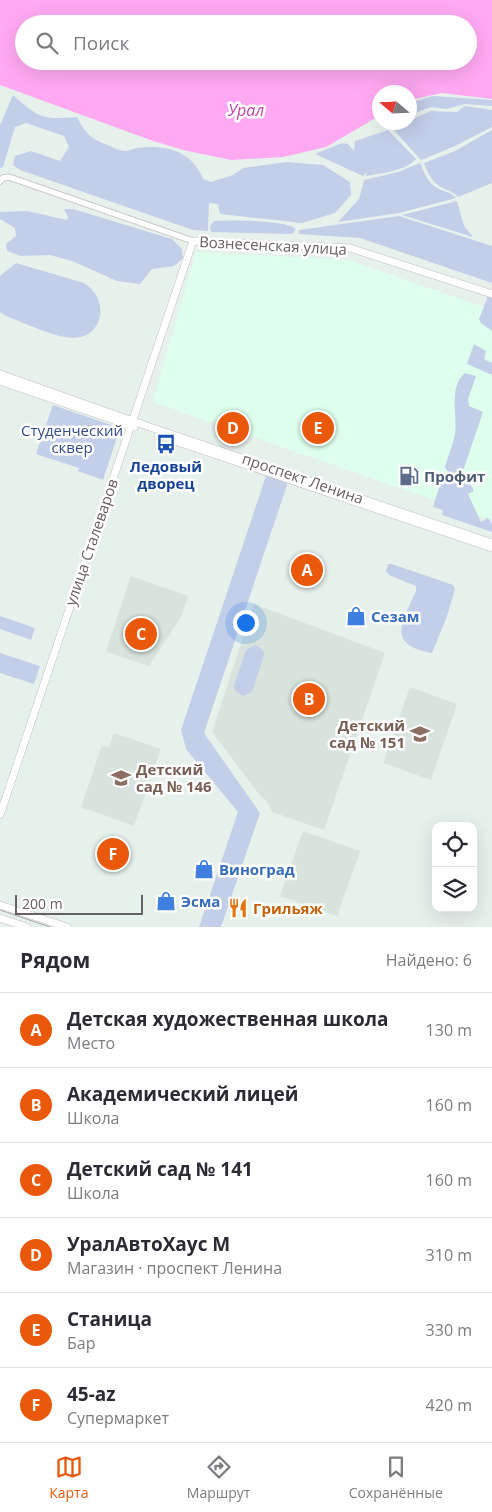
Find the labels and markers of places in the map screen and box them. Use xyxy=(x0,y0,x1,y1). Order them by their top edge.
pin: D xyxy=(217,409,249,447)
pin: E xyxy=(302,409,334,447)
bus stop icon: Ледовый дворец xyxy=(155,433,177,455)
place label: Ледовый дворец xyxy=(130,456,202,493)
fuel station icon: Профит xyxy=(398,465,420,487)
place label: Профит xyxy=(424,466,485,486)
pin: A xyxy=(291,551,323,589)
shop icon: Сезам xyxy=(345,605,367,627)
place label: Сезам xyxy=(371,606,419,626)
pin: C xyxy=(125,615,157,653)
pin: B xyxy=(293,680,325,718)
place label: Детский сад № 151 xyxy=(329,715,405,752)
school or university icon: Детский сад № 151 xyxy=(409,723,431,745)
place label: Детский сад № 146 xyxy=(136,759,212,796)
school or university icon: Детский сад № 146 xyxy=(110,767,132,789)
pin: F xyxy=(97,835,129,873)
shop icon: Виноград xyxy=(193,858,215,880)
place label: Виноград xyxy=(219,859,295,879)
shop icon: Эсма xyxy=(155,890,177,912)
place label: Эсма xyxy=(181,891,220,911)
restaurant icon: Грильяж xyxy=(227,897,249,919)
place label: Грильяж xyxy=(253,898,323,918)

